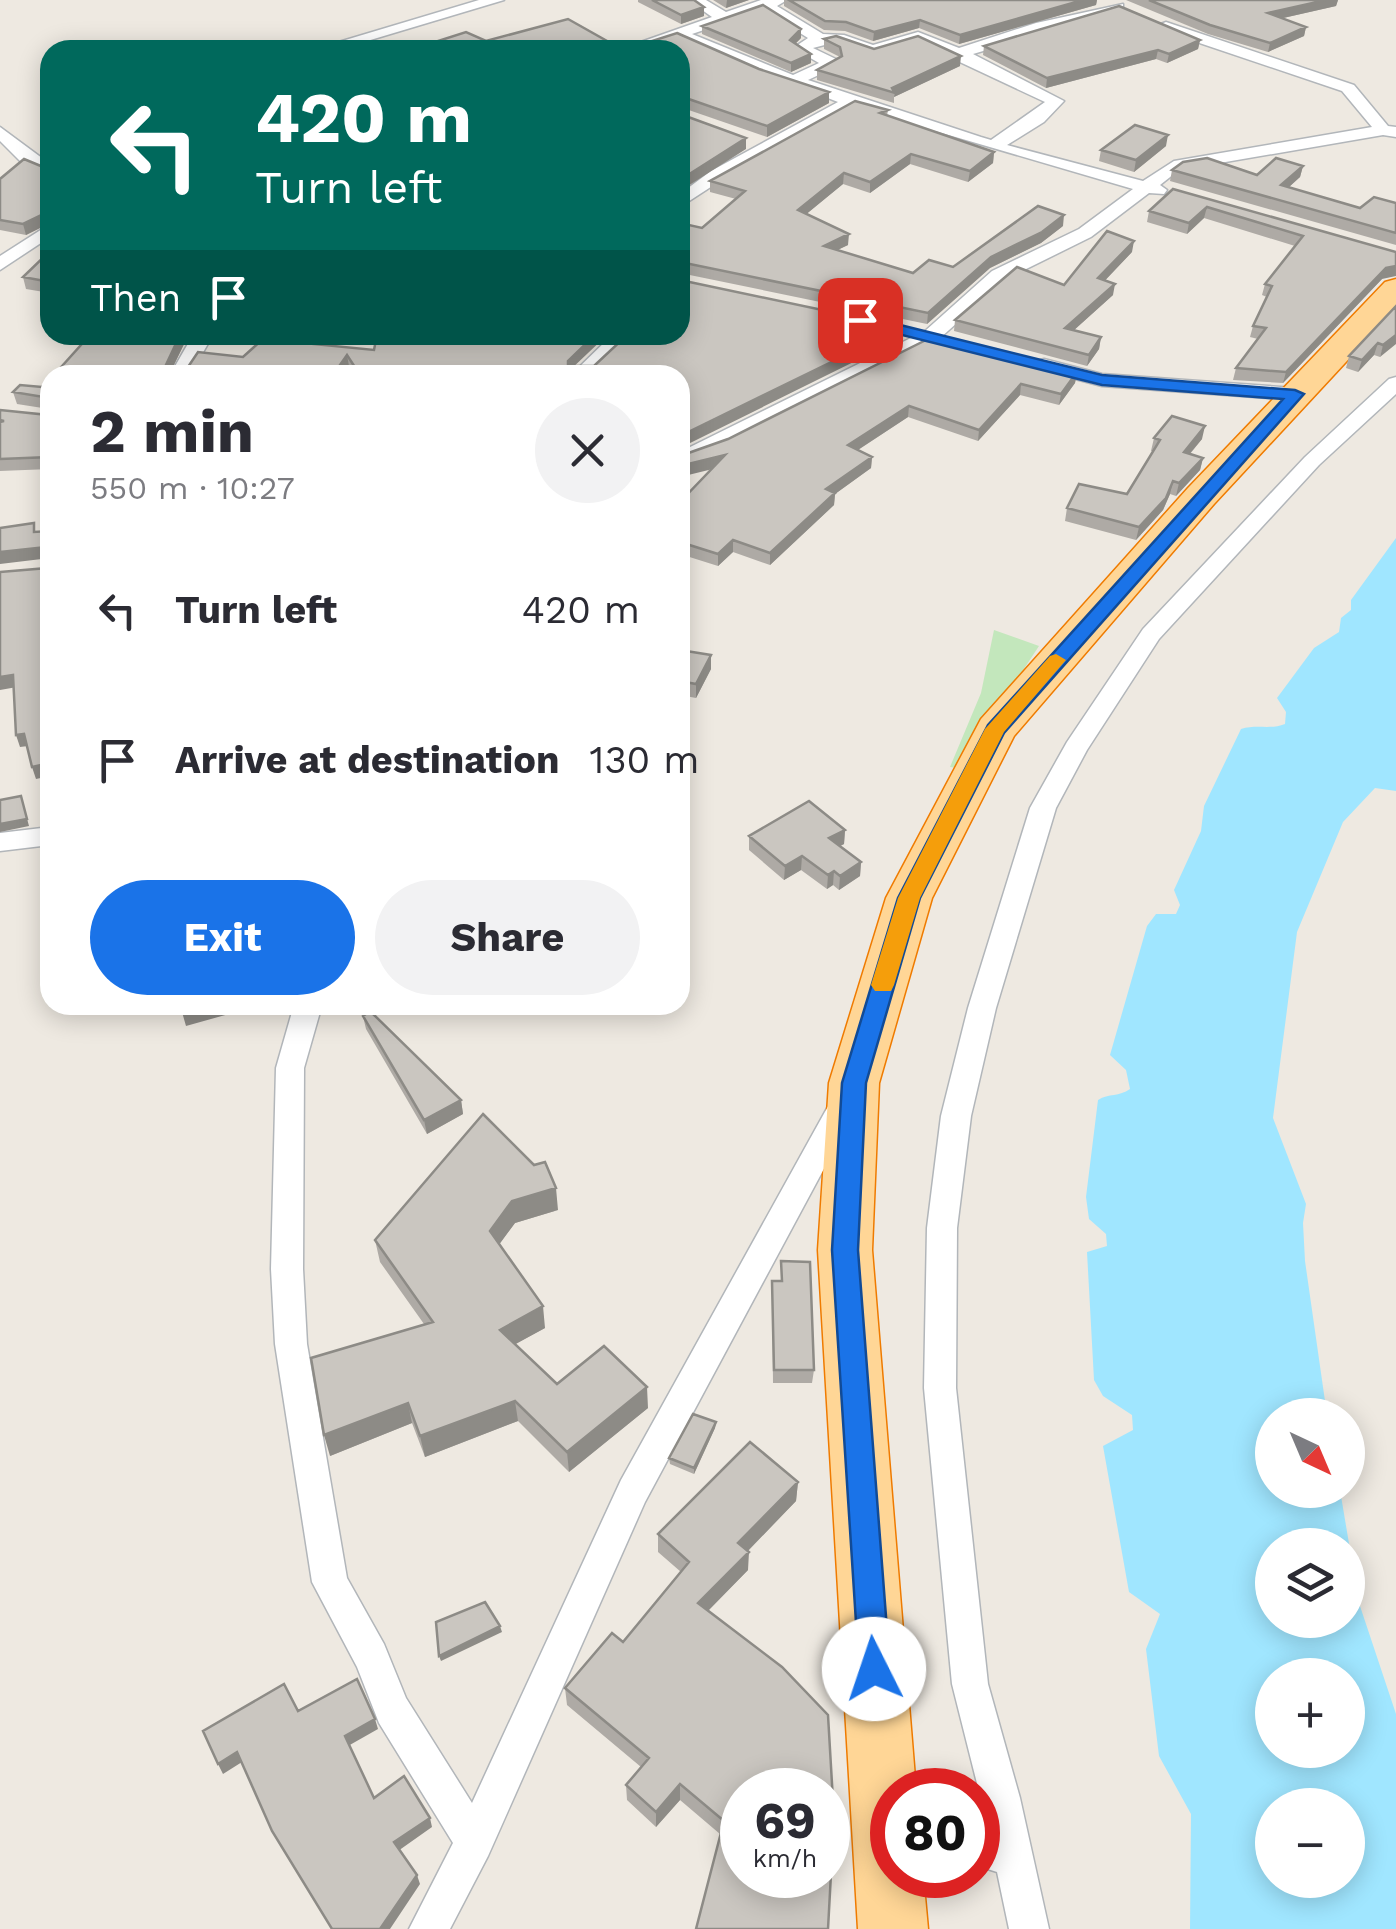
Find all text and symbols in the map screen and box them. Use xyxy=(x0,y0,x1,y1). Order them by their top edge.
text: 420 m xyxy=(255,77,472,159)
icon: left xyxy=(90,80,220,210)
text: Turn left xyxy=(255,161,442,214)
icon: arrive xyxy=(201,270,256,325)
text: Then xyxy=(90,276,181,320)
pin xyxy=(818,278,903,363)
icon: arrive xyxy=(833,293,888,348)
text: 2 min xyxy=(90,396,254,467)
button: close xyxy=(535,398,640,503)
text: 550 m · 10:27 xyxy=(90,469,295,507)
icon: left xyxy=(90,583,145,638)
text: Turn left xyxy=(175,588,337,632)
text: 420 m xyxy=(522,588,640,632)
icon: arrive xyxy=(90,733,145,788)
text: Arrive at destination xyxy=(175,738,560,782)
text: 130 m xyxy=(590,738,699,782)
button: Exit xyxy=(90,880,355,995)
button: Share xyxy=(375,880,640,995)
north arrow xyxy=(1255,1398,1365,1508)
map controls xyxy=(1255,1398,1365,1898)
button: layers xyxy=(1255,1528,1365,1638)
position arrow xyxy=(822,1617,926,1721)
button: + xyxy=(1255,1658,1365,1768)
speed limit sign: 80 xyxy=(870,1768,1000,1898)
button: − xyxy=(1255,1788,1365,1898)
text: 69 xyxy=(754,1791,816,1850)
text: km/h xyxy=(753,1844,817,1873)

